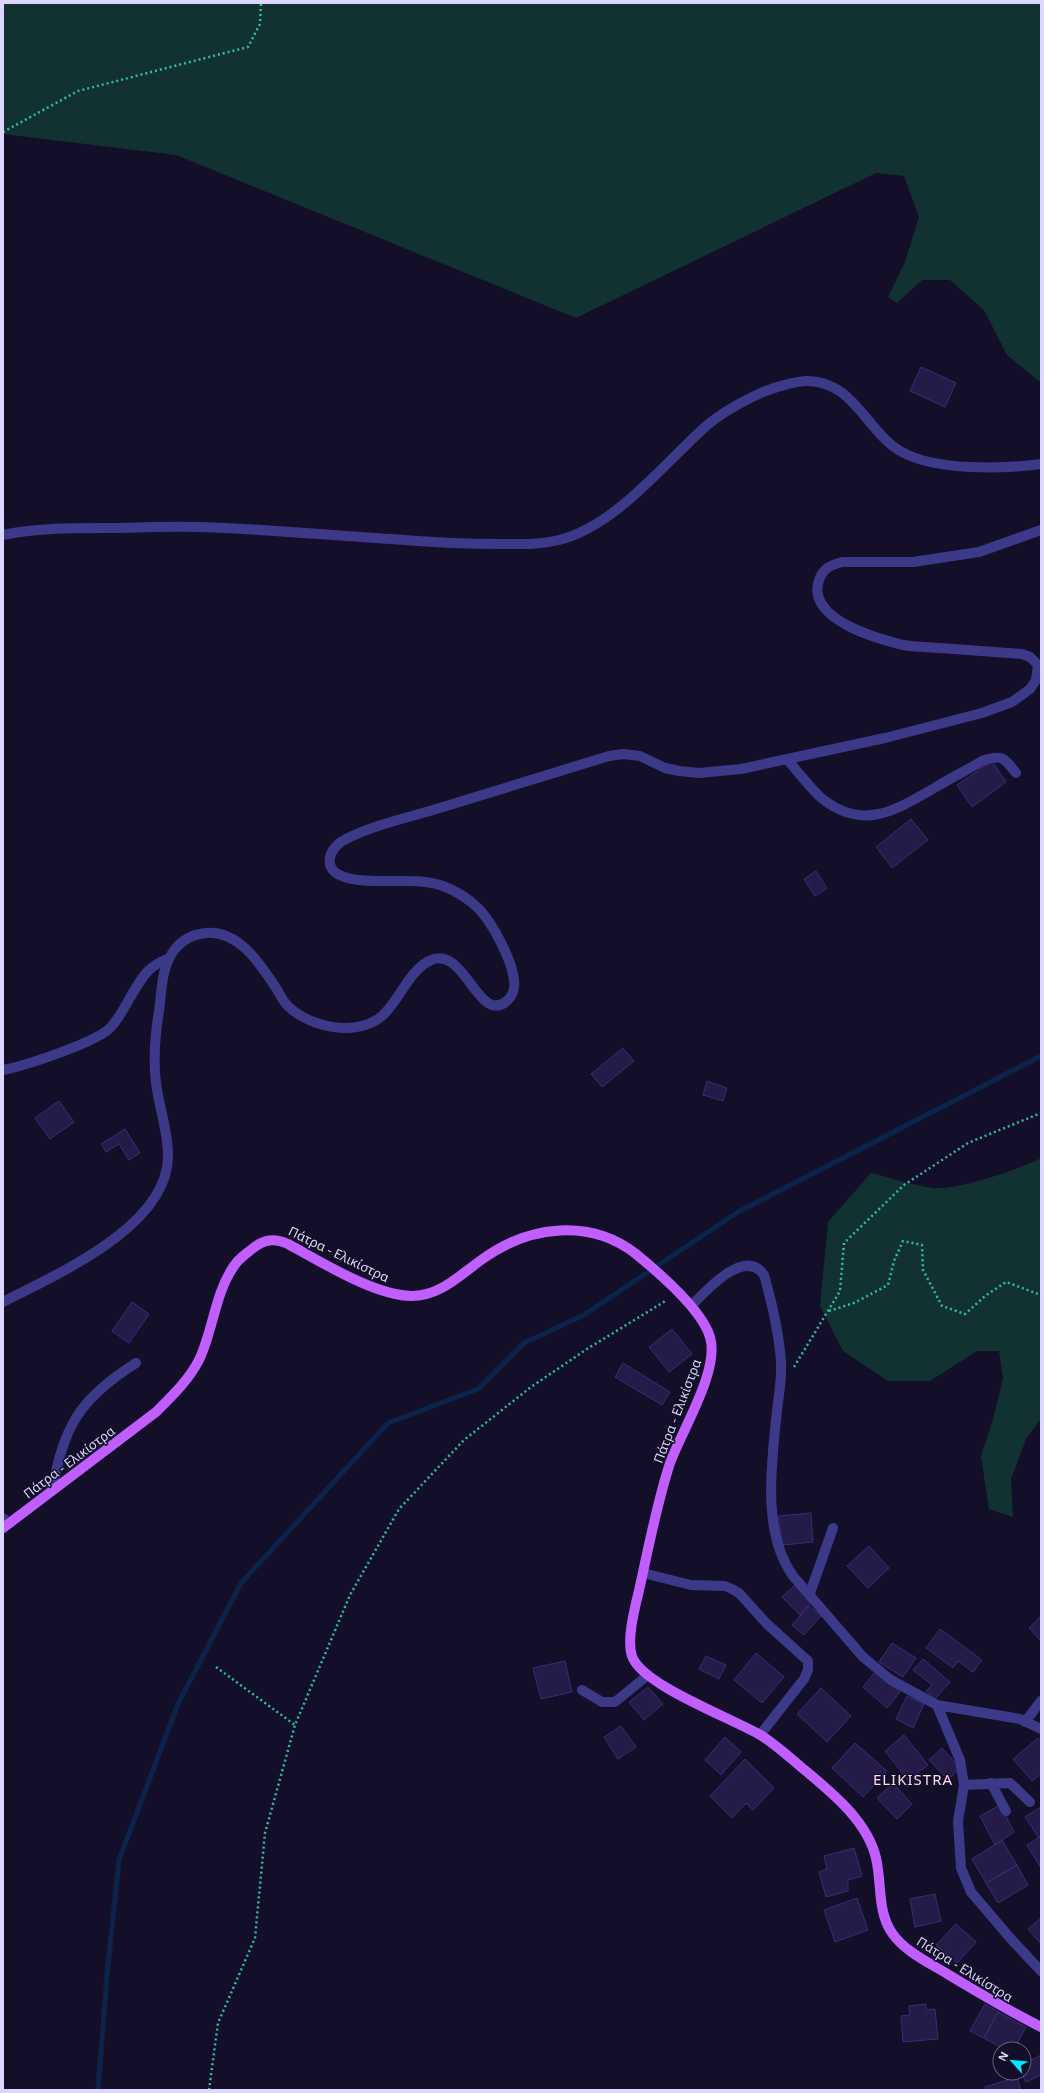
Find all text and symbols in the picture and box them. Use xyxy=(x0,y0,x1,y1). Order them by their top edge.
street label: Πάτρα - Ελικίστρα xyxy=(286,1222,392,1286)
street label: Πάτρα - Ελικίστρα xyxy=(649,1356,705,1466)
street label: Πάτρα - Ελικίστρα xyxy=(20,1422,118,1502)
district label: ELIKISTRA xyxy=(873,1769,953,1789)
street label: Πάτρα - Ελικίστρα xyxy=(913,1932,1017,2006)
north arrow xyxy=(992,2041,1032,2081)
text: N xyxy=(994,2049,1011,2064)

